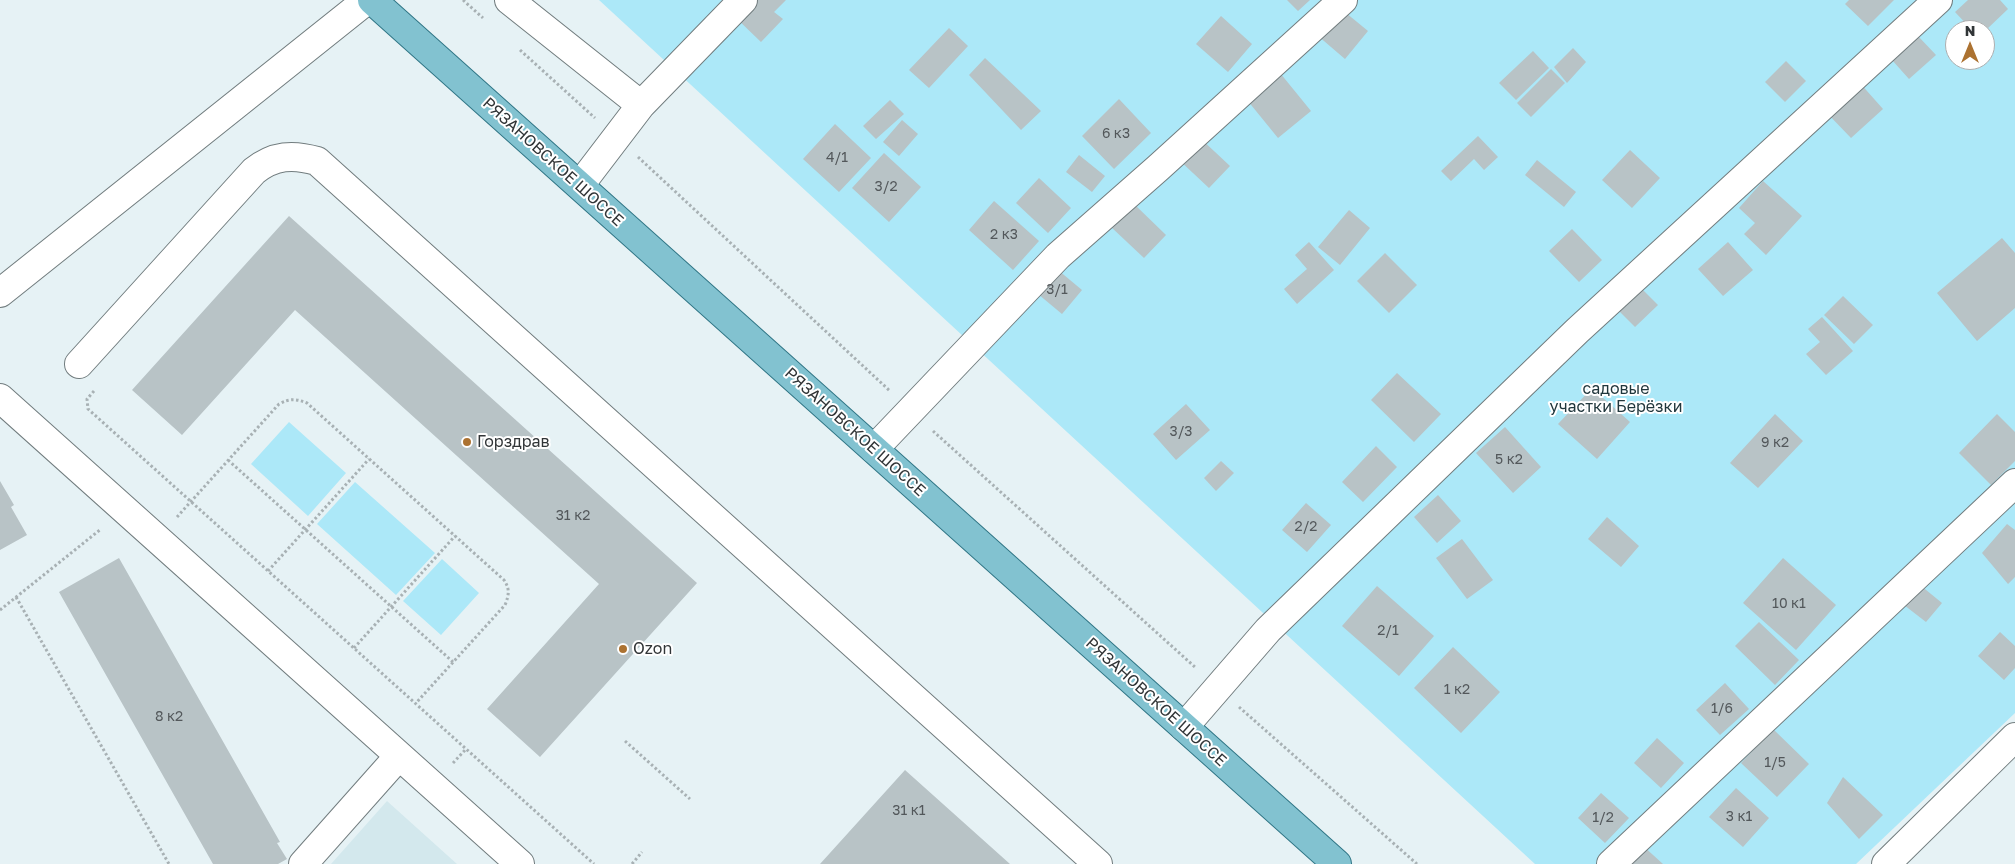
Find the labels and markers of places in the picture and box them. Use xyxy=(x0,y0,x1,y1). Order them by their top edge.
place label: Горздрав xyxy=(477,432,550,452)
marker: Горздрав xyxy=(461,436,473,448)
place label: Ozon xyxy=(633,639,672,659)
marker: Ozon xyxy=(617,643,629,655)

